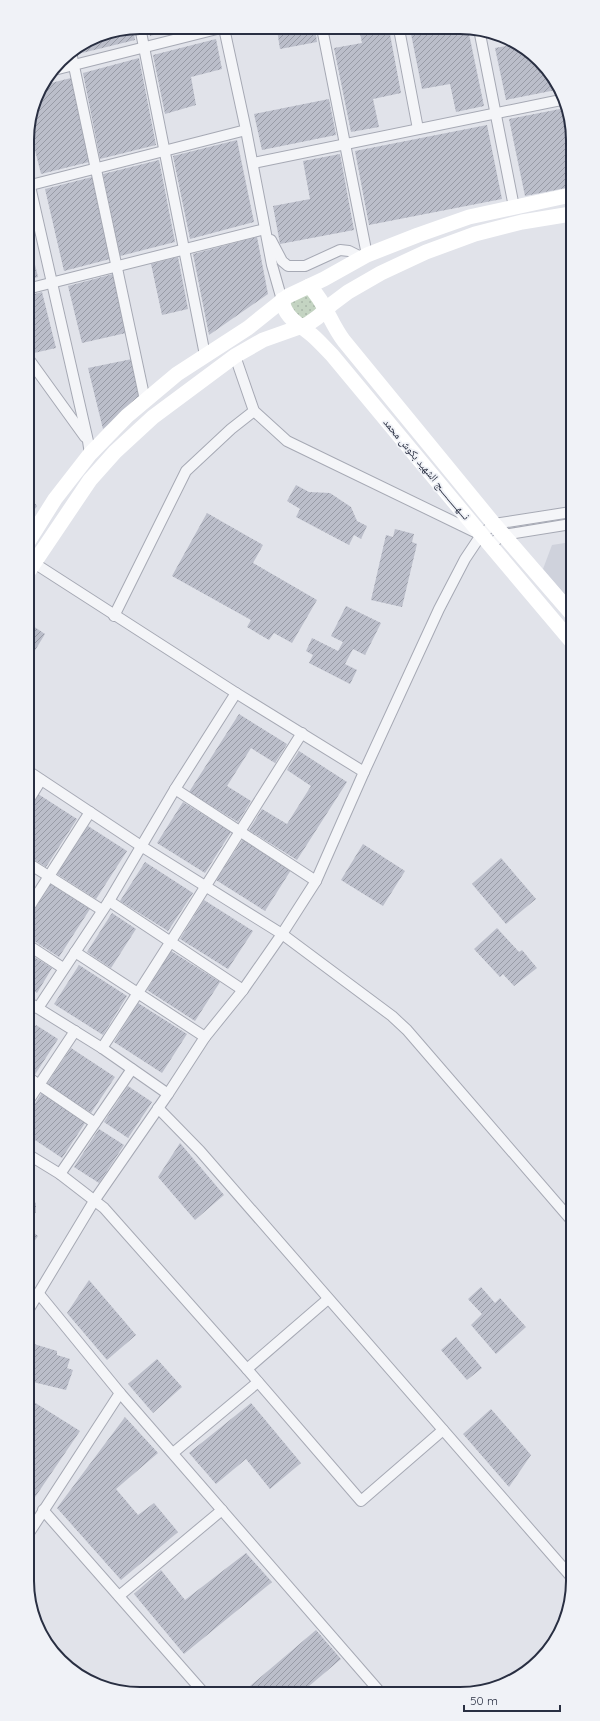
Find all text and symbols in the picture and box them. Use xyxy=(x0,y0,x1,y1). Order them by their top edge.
street label: نـــهـــــــــــج الشهيد بكوش محمد xyxy=(381,415,473,523)
scale bar xyxy=(464,1687,560,1713)
text: 50 m xyxy=(470,1693,498,1708)

